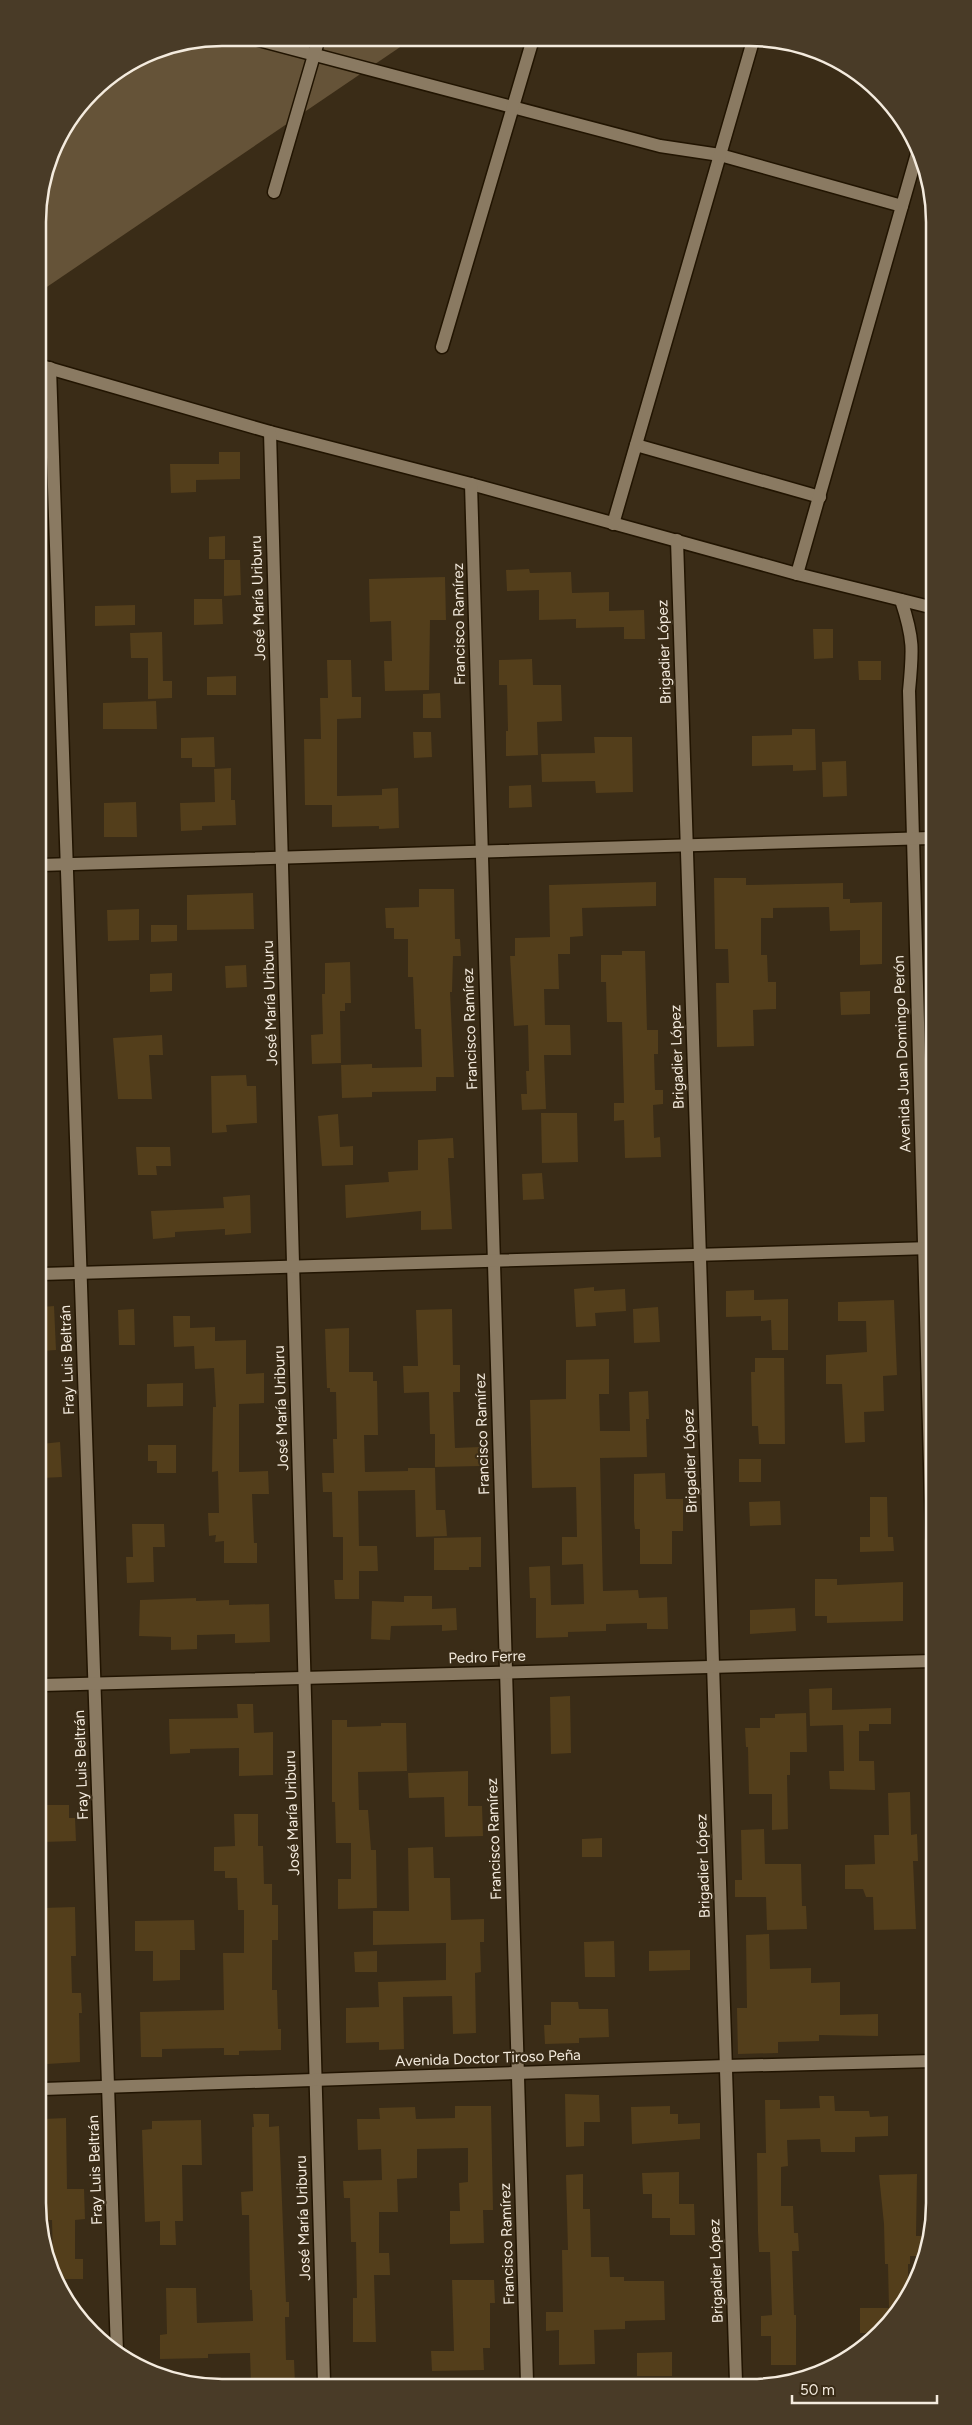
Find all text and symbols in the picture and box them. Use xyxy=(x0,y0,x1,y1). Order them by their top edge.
street label: José María Uriburu xyxy=(247,535,269,661)
street label: Francisco Ramírez xyxy=(449,563,469,685)
street label: Brigadier López xyxy=(653,600,675,704)
street label: José María Uriburu xyxy=(259,940,281,1066)
street label: Avenida Juan Domingo Perón xyxy=(890,955,914,1153)
street label: Francisco Ramírez xyxy=(459,968,481,1090)
street label: Brigadier López xyxy=(666,1005,688,1109)
street label: Fray Luis Beltrán xyxy=(56,1305,78,1415)
street label: José María Uriburu xyxy=(270,1345,292,1471)
street label: Francisco Ramírez xyxy=(471,1373,493,1495)
street label: Brigadier López xyxy=(679,1409,701,1513)
street label: Pedro Ferre xyxy=(448,1647,526,1667)
street label: Fray Luis Beltrán xyxy=(70,1710,92,1820)
street label: José María Uriburu xyxy=(281,1750,303,1876)
street label: Francisco Ramírez xyxy=(483,1778,505,1900)
street label: Brigadier López xyxy=(692,1814,714,1918)
street label: Avenida Doctor Tiroso Peña xyxy=(395,2046,581,2070)
street label: Fray Luis Beltrán xyxy=(84,2115,106,2225)
street label: José María Uriburu xyxy=(292,2155,314,2281)
street label: Francisco Ramírez xyxy=(496,2183,518,2305)
street label: Brigadier López xyxy=(705,2219,727,2323)
scale bar xyxy=(792,2372,937,2404)
text: 50 m xyxy=(800,2381,835,2399)

